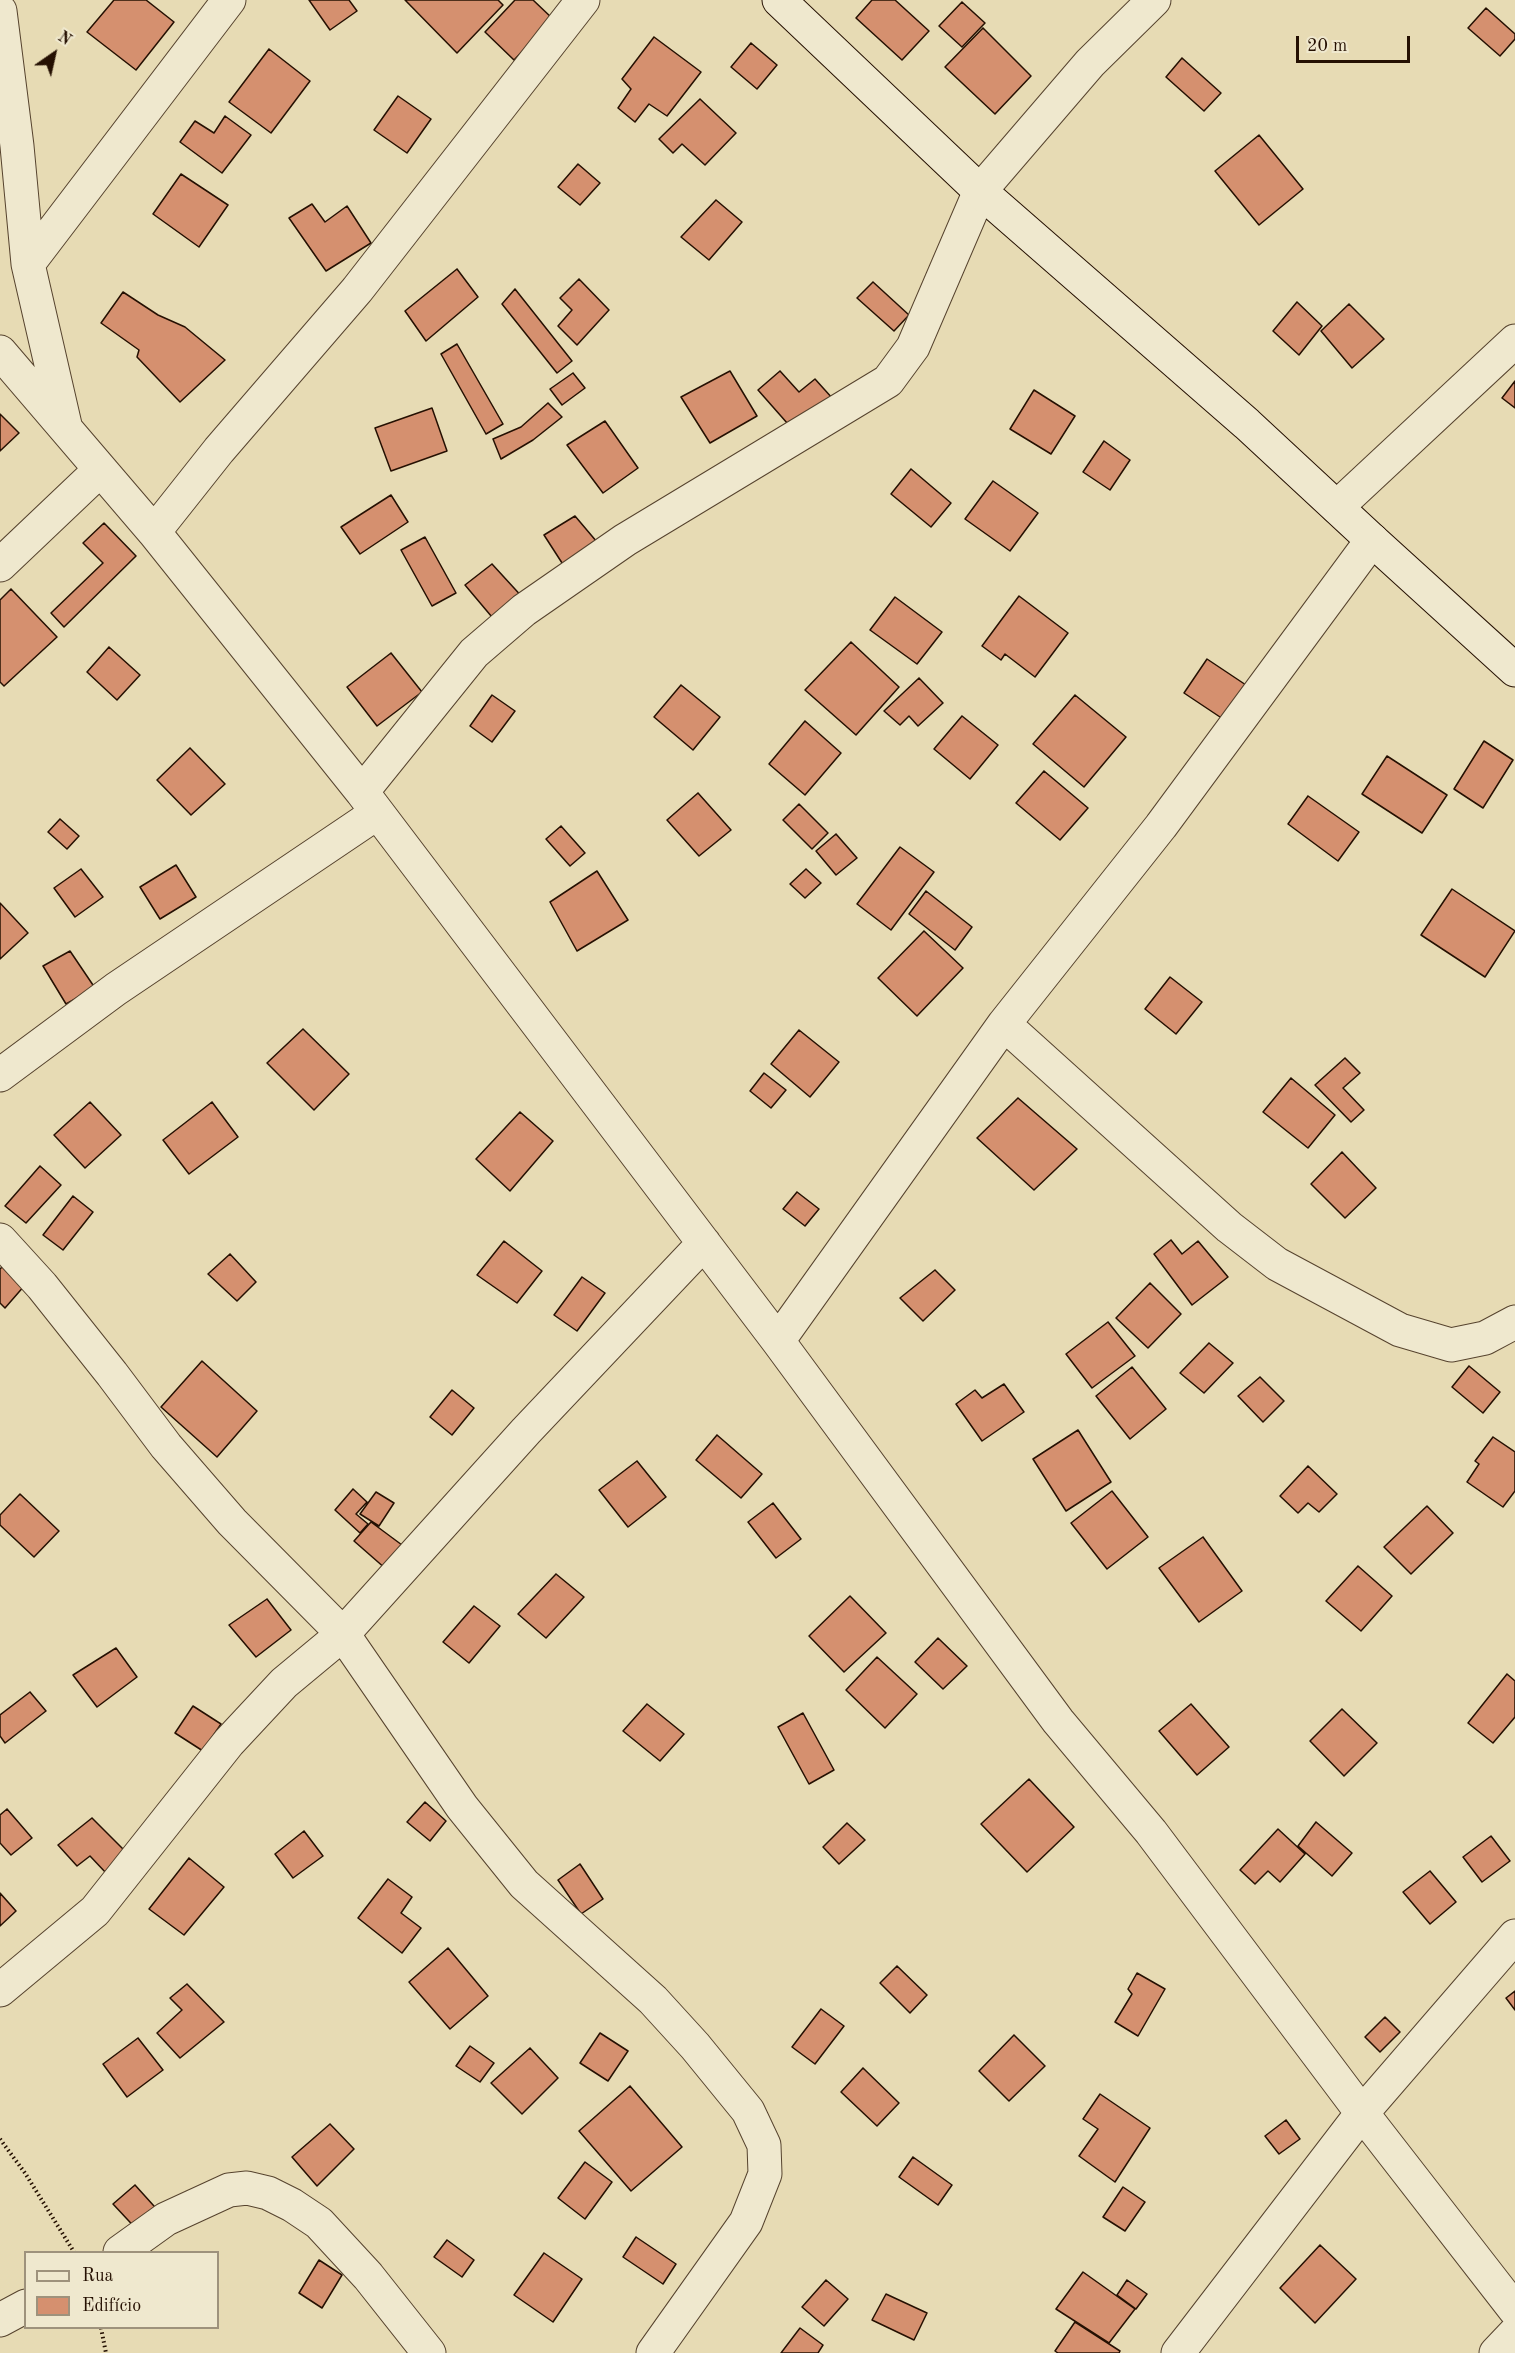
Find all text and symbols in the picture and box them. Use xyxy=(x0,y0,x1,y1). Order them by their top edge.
north arrow xyxy=(24,24,84,84)
scale bar xyxy=(1299,24,1413,62)
text: N xyxy=(55,29,74,49)
text: 20 m xyxy=(1307,37,1347,55)
legend xyxy=(24,2251,219,2329)
text: Rua xyxy=(82,2267,113,2285)
text: Edifício xyxy=(82,2297,141,2315)

